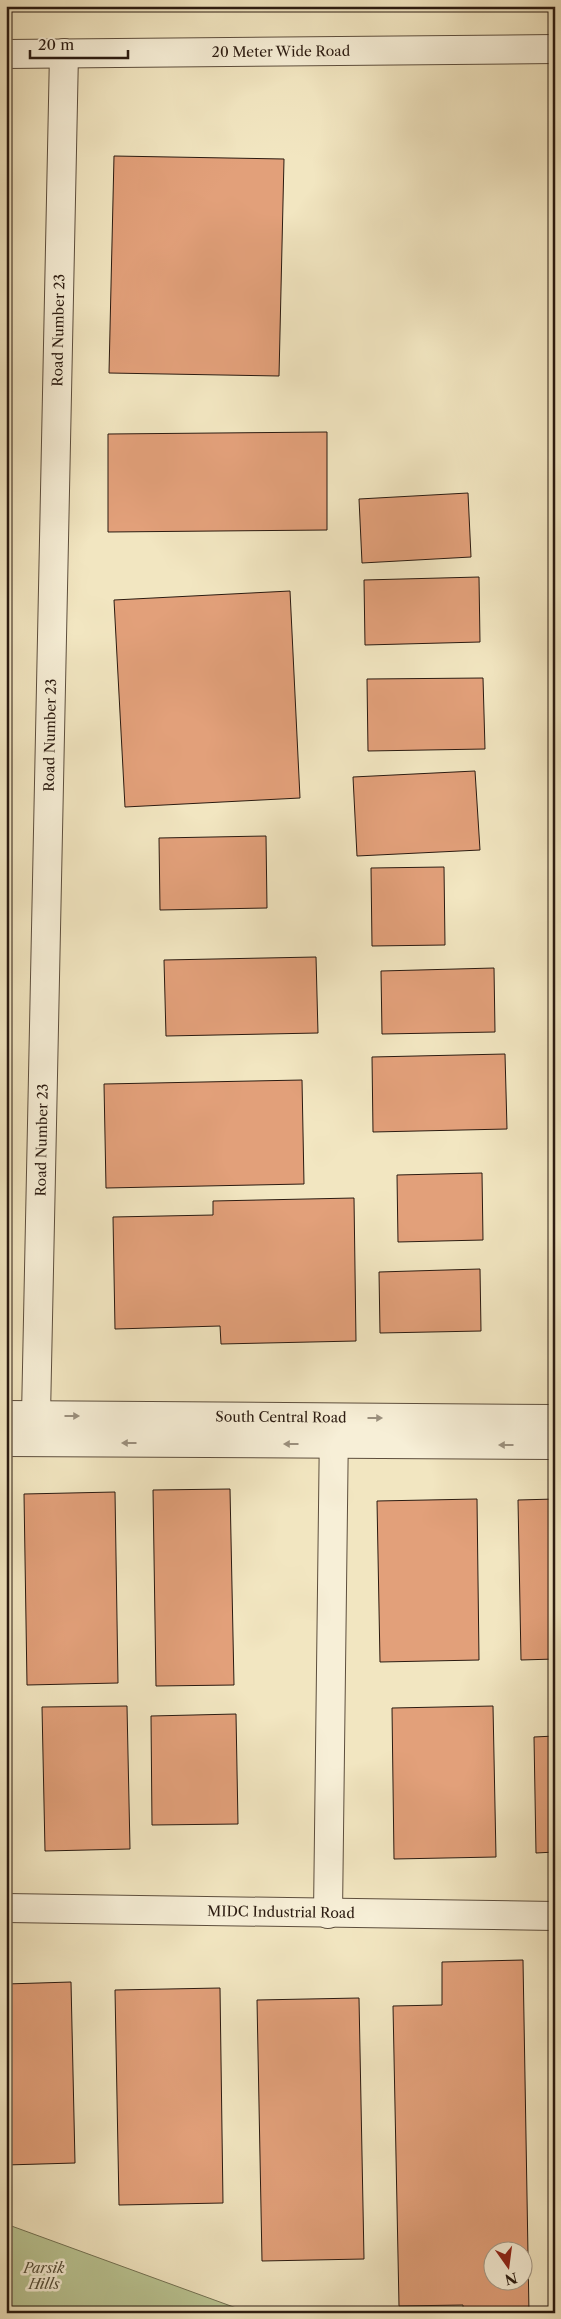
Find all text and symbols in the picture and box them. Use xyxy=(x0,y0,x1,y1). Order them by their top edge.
scale bar xyxy=(30,28,128,60)
text: 20 m xyxy=(38,35,74,54)
street label: 20 Meter Wide Road xyxy=(212,42,351,61)
street label: Road Number 23 xyxy=(48,274,68,387)
street label: Road Number 23 xyxy=(40,679,60,792)
street label: Road Number 23 xyxy=(32,1084,52,1197)
street label: South Central Road xyxy=(215,1408,347,1426)
one-way arrow xyxy=(65,1412,81,1420)
one-way arrow xyxy=(367,1414,383,1422)
one-way arrow xyxy=(120,1439,136,1447)
one-way arrow xyxy=(283,1440,299,1448)
one-way arrow xyxy=(498,1441,514,1449)
street label: MIDC Industrial Road xyxy=(207,1902,355,1922)
north arrow xyxy=(484,2242,534,2292)
park label: Parsik Hills xyxy=(23,2259,65,2293)
text: N xyxy=(503,2268,519,2289)

